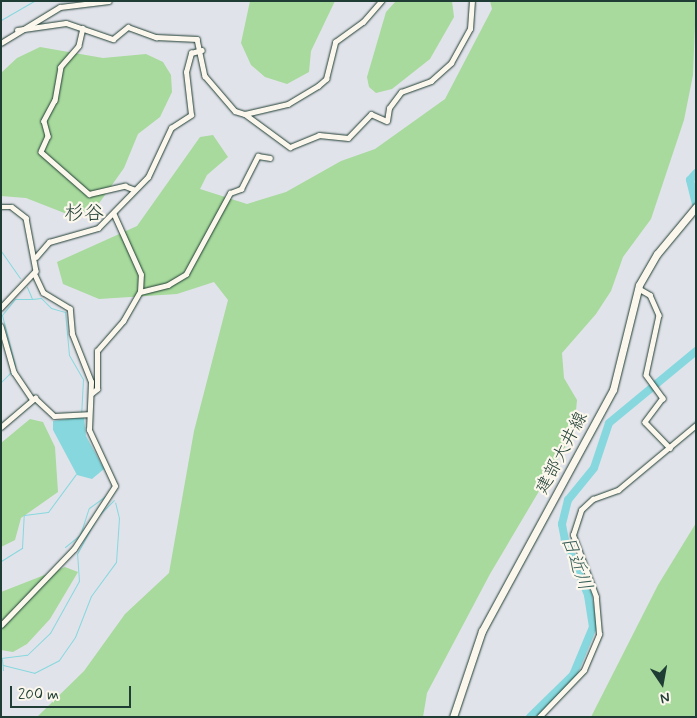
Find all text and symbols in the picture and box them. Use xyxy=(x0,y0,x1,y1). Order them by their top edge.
district label: 杉谷 xyxy=(64,201,104,225)
street label: 建部大井線 xyxy=(531,408,593,498)
water label: 日近川 xyxy=(556,532,596,594)
north arrow xyxy=(637,658,687,708)
scale bar xyxy=(12,676,134,708)
text: 200 m xyxy=(18,685,59,705)
text: N xyxy=(659,688,672,707)

